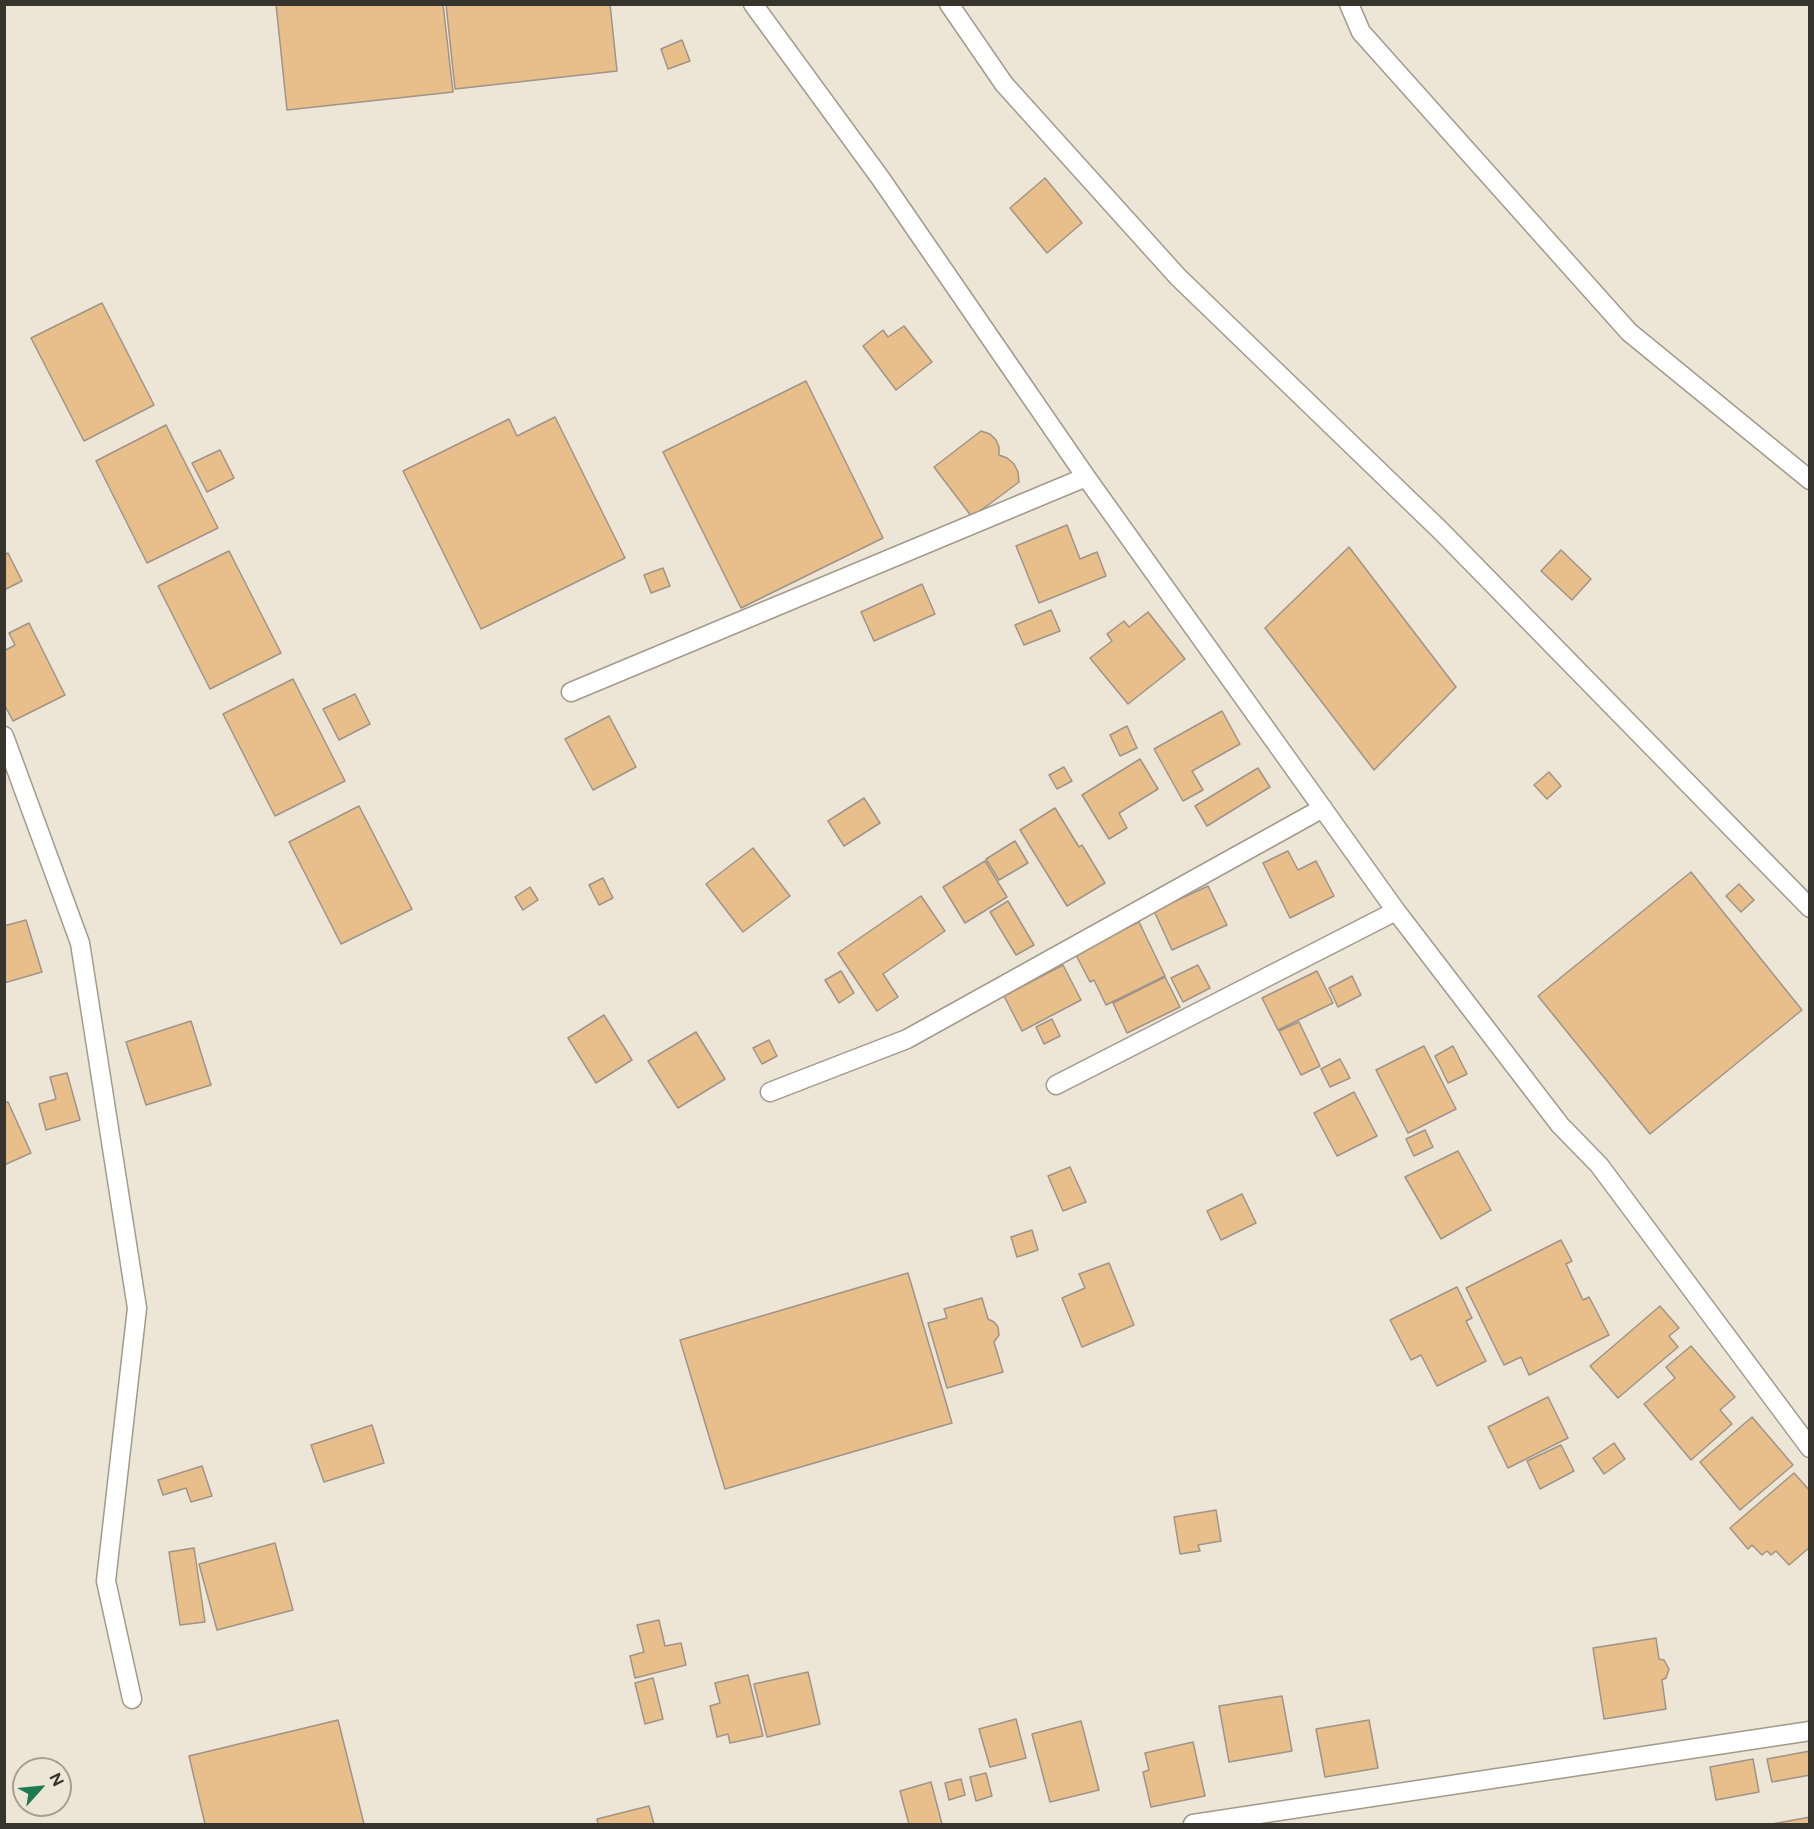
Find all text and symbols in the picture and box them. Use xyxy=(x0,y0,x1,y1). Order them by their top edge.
north arrow xyxy=(12,1757,72,1817)
text: N xyxy=(45,1770,68,1789)

